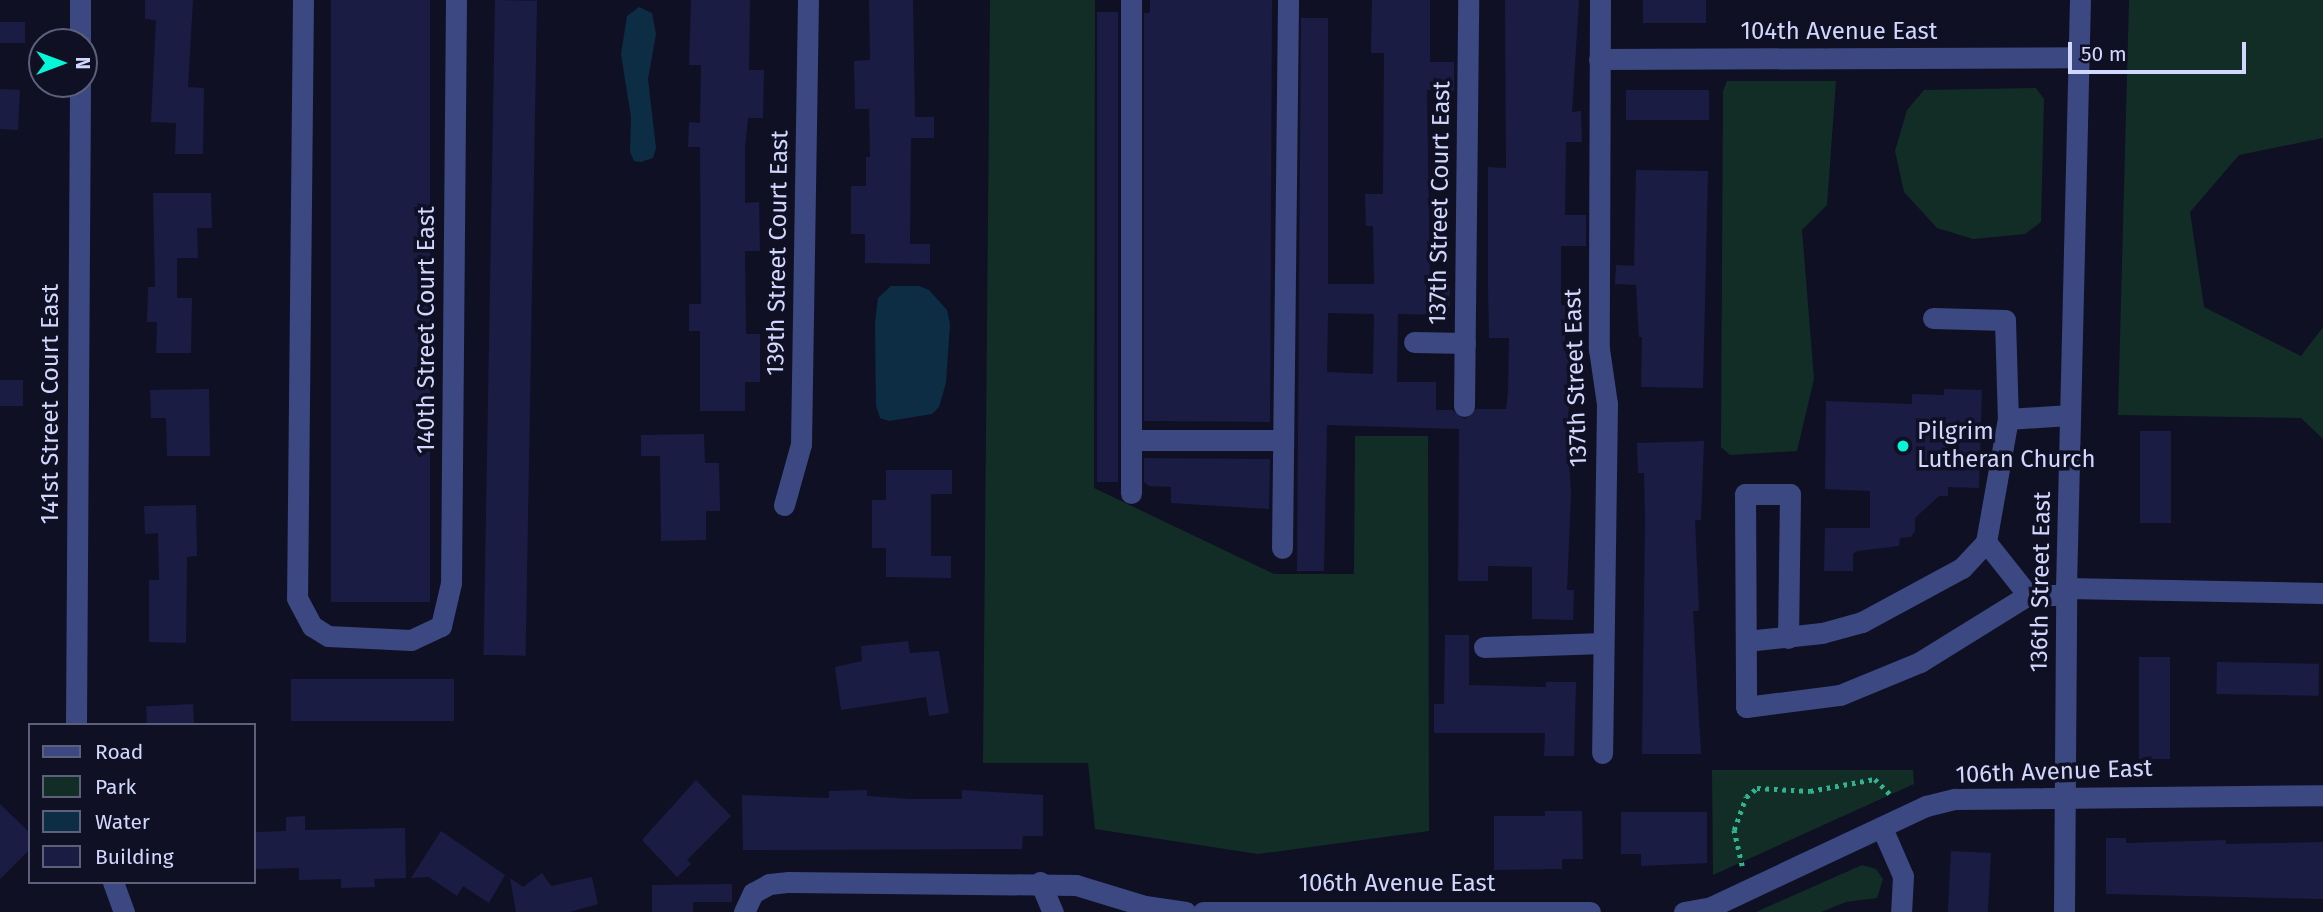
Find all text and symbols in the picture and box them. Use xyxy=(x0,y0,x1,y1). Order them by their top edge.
street label: 104th Avenue East xyxy=(1741,18,1937,46)
north arrow xyxy=(28,28,98,98)
scale bar xyxy=(2071,28,2250,72)
text: 50 m xyxy=(2081,41,2127,67)
text: N xyxy=(71,57,94,69)
street label: 137th Street Court East xyxy=(1423,81,1457,325)
street label: 139th Street Court East xyxy=(761,130,795,376)
street label: 140th Street Court East xyxy=(413,206,441,454)
street label: 141st Street Court East xyxy=(37,284,65,524)
street label: 137th Street East xyxy=(1558,288,1594,468)
place label: Pilgrim Lutheran Church xyxy=(1917,418,2096,474)
marker: Pilgrim Lutheran Church xyxy=(1895,438,1911,454)
street label: 136th Street East xyxy=(2025,491,2057,673)
legend xyxy=(28,723,256,884)
text: Road xyxy=(95,739,143,765)
street label: 106th Avenue East xyxy=(1955,754,2153,790)
text: Park xyxy=(95,774,136,800)
text: Water xyxy=(95,809,150,835)
text: Building xyxy=(95,844,174,870)
street label: 106th Avenue East xyxy=(1299,870,1495,898)

